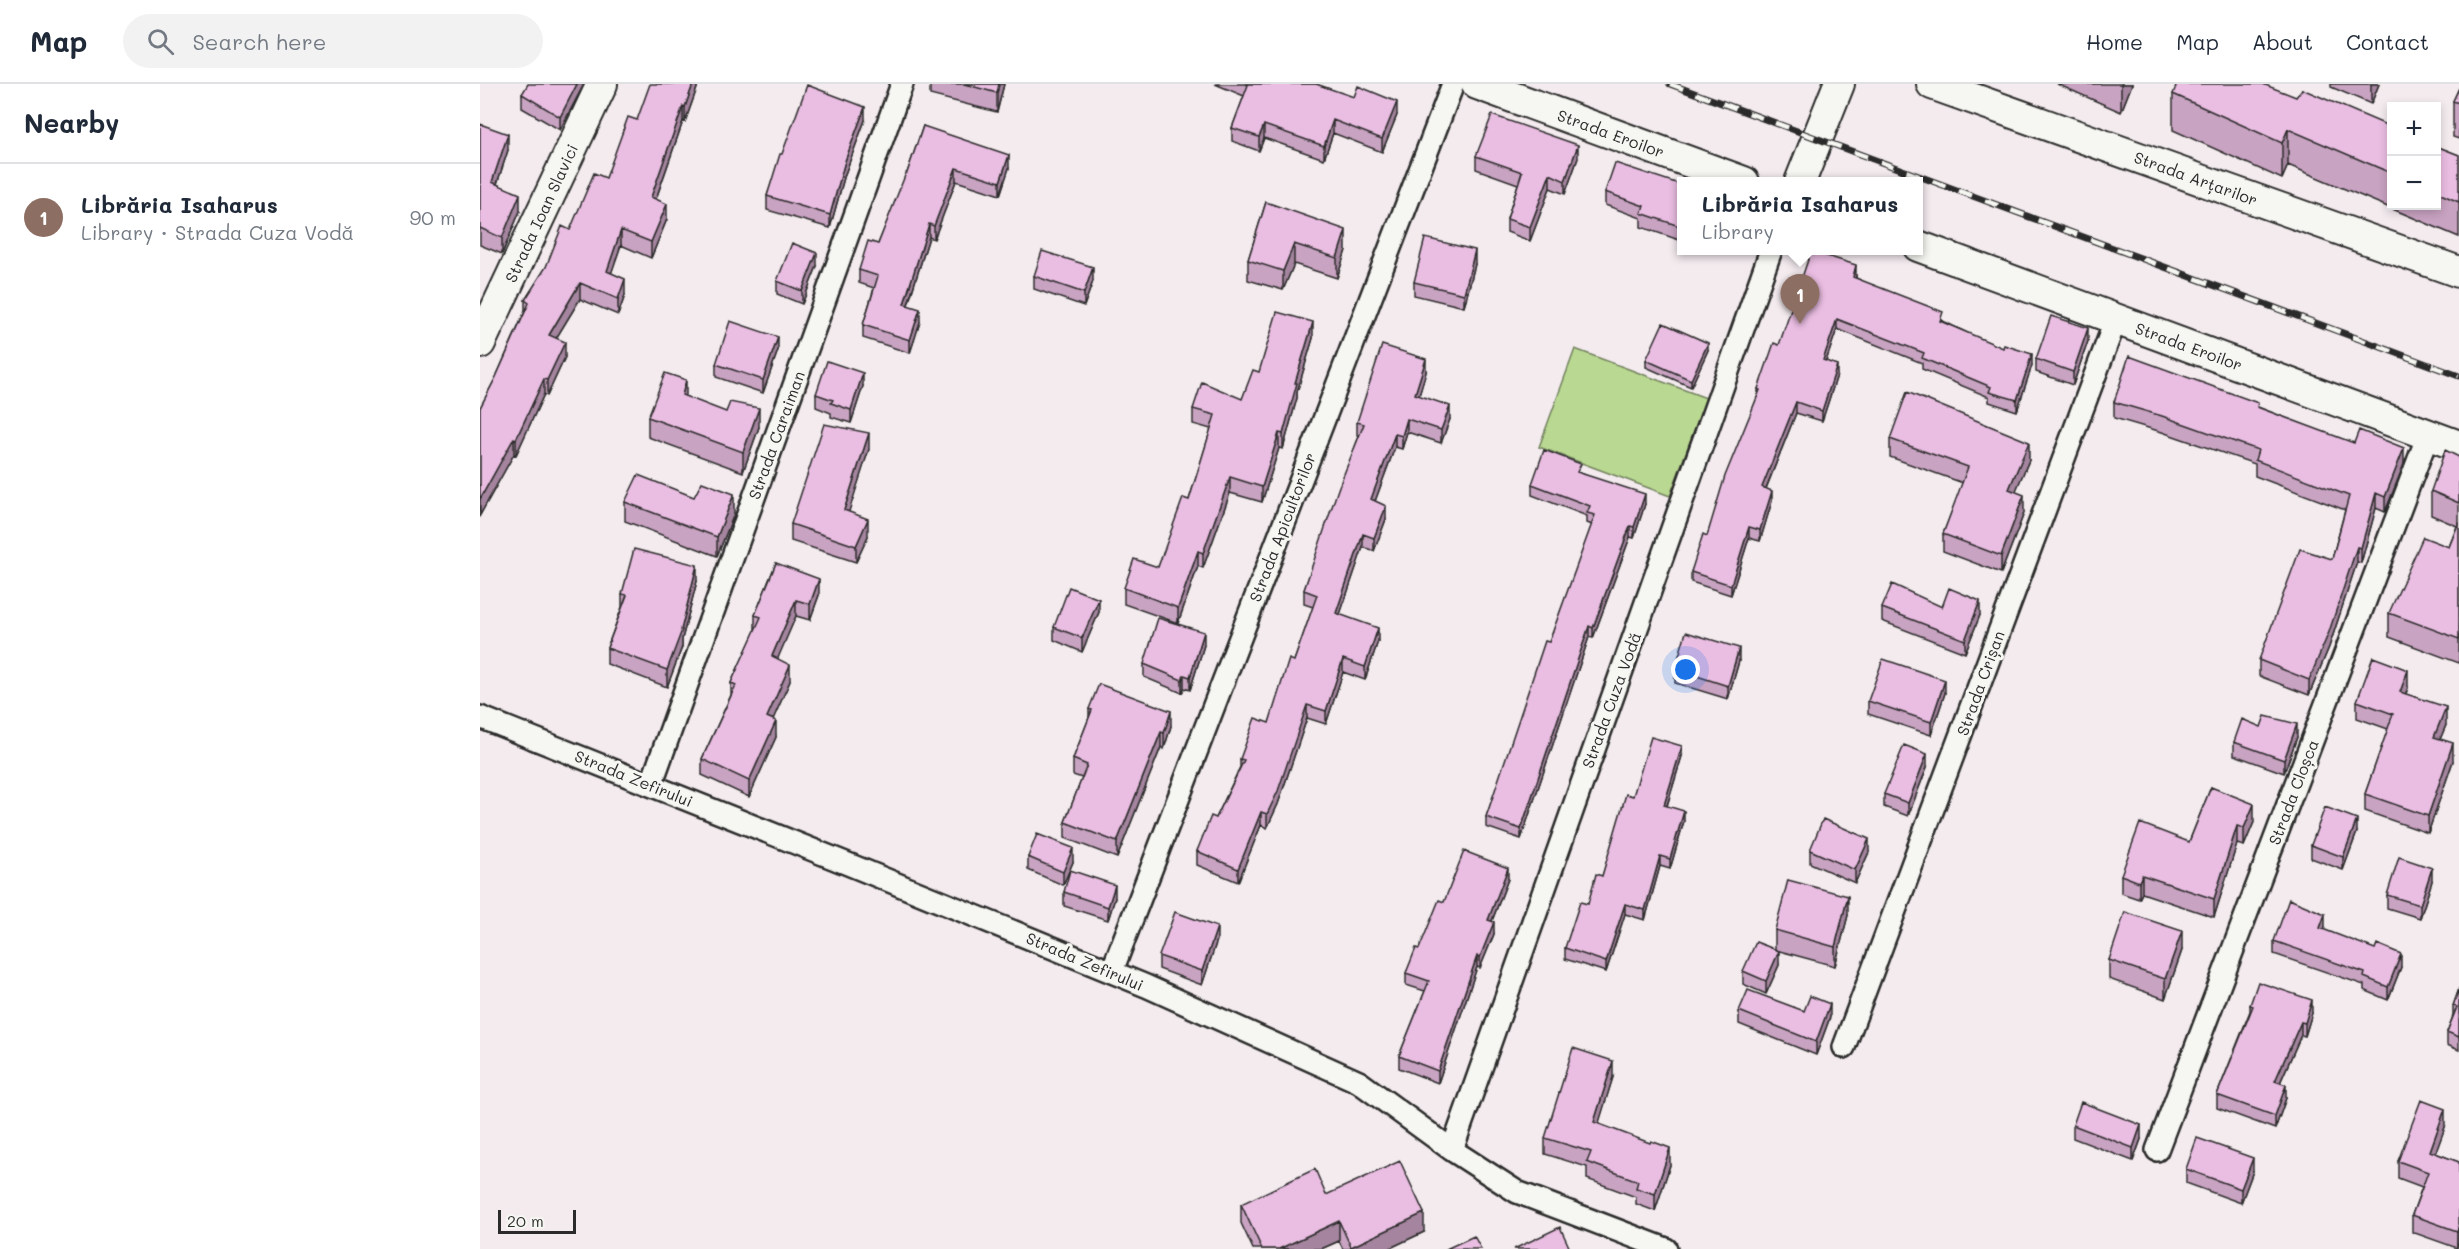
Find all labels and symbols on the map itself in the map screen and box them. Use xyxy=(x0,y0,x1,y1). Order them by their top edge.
street label: Strada Eroilor xyxy=(1555,104,1667,162)
street label: Strada Ioan Slavici xyxy=(500,140,582,286)
street label: Strada Arțarilor xyxy=(2131,146,2261,211)
pin: 1 xyxy=(1780,274,1820,324)
street label: Strada Eroilor xyxy=(2133,317,2245,375)
street label: Strada Caraiman xyxy=(743,368,809,502)
street label: Strada Apicultorilor xyxy=(1244,449,1320,605)
street label: Strada Crișan xyxy=(1951,628,2010,739)
street label: Strada Cuza Vodă xyxy=(1577,629,1645,771)
your location xyxy=(1671,655,1700,684)
street label: Strada Cloșca xyxy=(2263,736,2324,848)
street label: Strada Zefirului xyxy=(572,745,696,811)
street label: Strada Zefirului xyxy=(1023,927,1147,995)
scale bar xyxy=(498,1207,576,1234)

